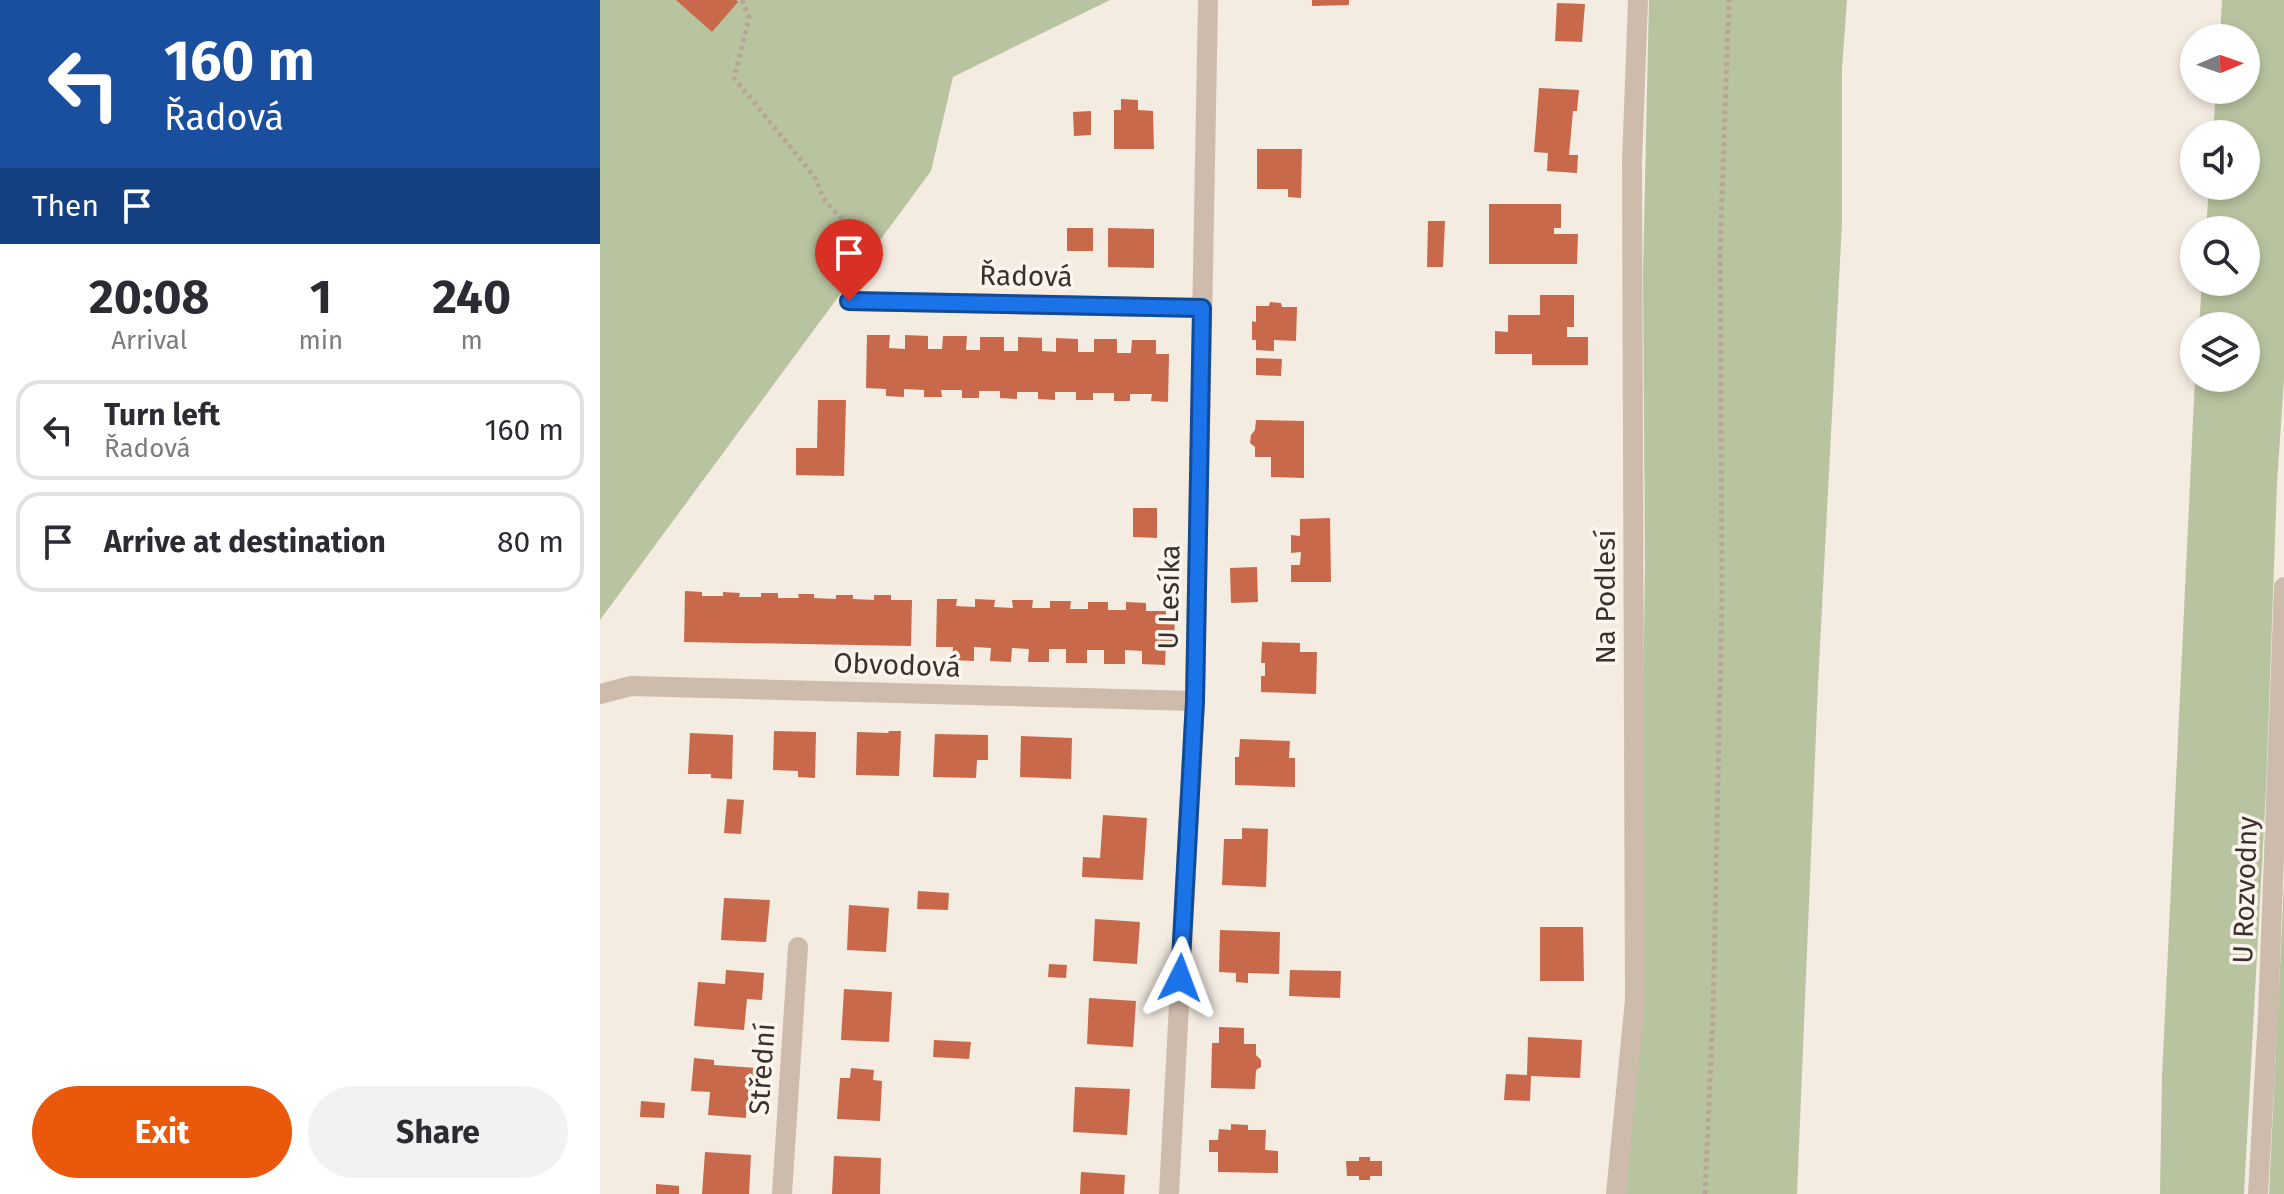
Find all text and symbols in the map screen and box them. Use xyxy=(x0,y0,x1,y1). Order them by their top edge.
north arrow xyxy=(2180,24,2260,104)
map controls xyxy=(2180,24,2260,392)
text: 160 m xyxy=(164,28,315,95)
icon: left xyxy=(32,32,136,136)
text: Řadová xyxy=(164,96,284,140)
button: sound xyxy=(2180,120,2260,200)
icon: arrive xyxy=(115,184,159,228)
text: Then xyxy=(32,188,99,224)
button: search xyxy=(2180,216,2260,296)
pin xyxy=(815,219,883,301)
icon: arrive xyxy=(827,231,871,275)
street label: Řadová xyxy=(979,259,1073,293)
text: 20:08 xyxy=(89,268,209,326)
text: 1 xyxy=(310,268,332,326)
text: 240 xyxy=(432,268,511,326)
button: layers xyxy=(2180,312,2260,392)
text: Arrival xyxy=(111,325,187,356)
text: min xyxy=(298,325,343,356)
text: m xyxy=(461,325,483,356)
text: Turn left xyxy=(104,397,220,433)
icon: left xyxy=(36,408,80,452)
text: 160 m xyxy=(485,412,564,448)
text: Řadová xyxy=(104,433,191,464)
icon: arrive xyxy=(36,520,80,564)
text: Arrive at destination xyxy=(104,524,386,560)
text: 80 m xyxy=(497,524,564,560)
street label: Na Podlesí xyxy=(1589,530,1622,664)
street label: U Lesíka xyxy=(1152,544,1186,650)
street label: Obvodová xyxy=(833,646,961,684)
street label: U Rozvodny xyxy=(2226,815,2264,964)
position arrow xyxy=(1138,936,1222,1020)
street label: Střední xyxy=(742,1022,782,1116)
button: Exit xyxy=(32,1086,292,1178)
button: Share xyxy=(308,1086,568,1178)

